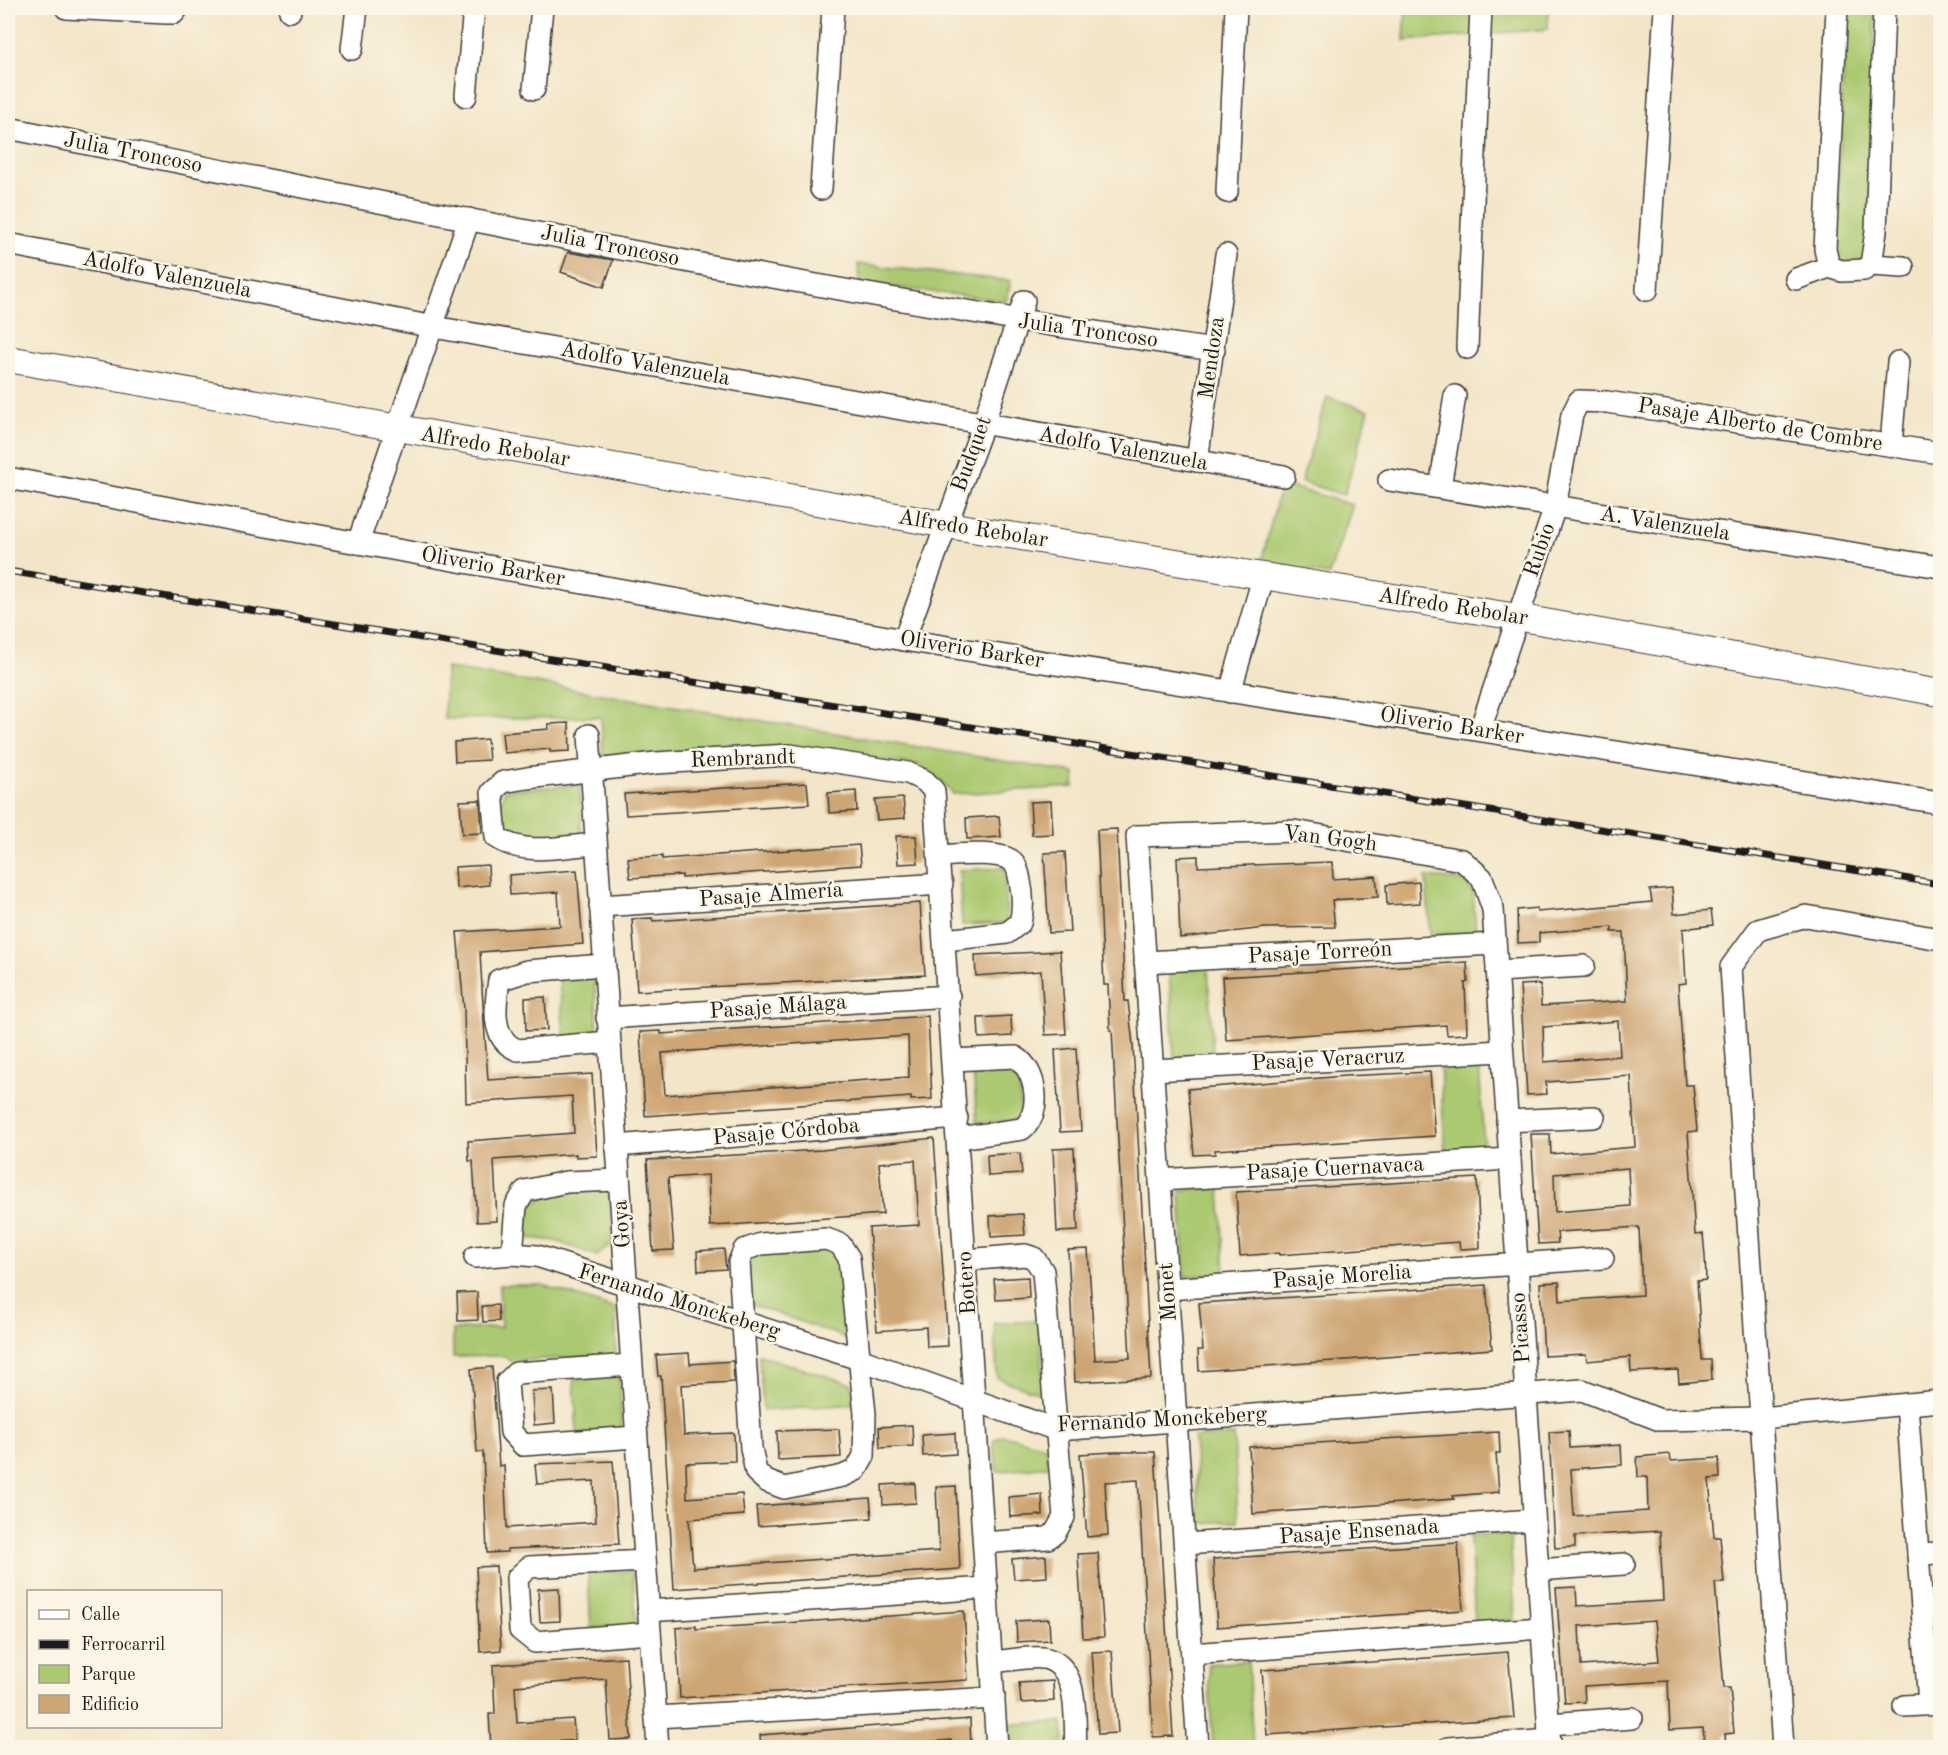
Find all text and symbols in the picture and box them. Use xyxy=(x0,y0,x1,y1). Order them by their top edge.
street label: Julia Troncoso xyxy=(62,129,204,177)
street label: Julia Troncoso xyxy=(539,222,681,270)
street label: Adolfo Valenzuela xyxy=(81,248,254,302)
street label: Julia Troncoso xyxy=(1017,310,1159,352)
street label: Mendoza xyxy=(1195,315,1229,401)
street label: Adolfo Valenzuela xyxy=(558,338,732,390)
street label: Pasaje Alberto de Combre xyxy=(1636,395,1884,455)
street label: Budquet xyxy=(948,413,996,495)
street label: Alfredo Rebolar xyxy=(418,423,572,471)
street label: Adolfo Valenzuela xyxy=(1036,423,1210,475)
street label: A. Valenzuela xyxy=(1598,503,1732,545)
street label: Alfredo Rebolar xyxy=(896,506,1050,552)
street label: Rubio xyxy=(1521,520,1559,580)
street label: Oliverio Barker xyxy=(419,544,567,590)
street label: Alfredo Rebolar xyxy=(1376,584,1530,630)
street label: Oliverio Barker xyxy=(898,628,1046,672)
street label: Oliverio Barker xyxy=(1378,704,1526,748)
street label: Rembrandt xyxy=(690,746,796,772)
street label: Van Gogh xyxy=(1282,822,1378,856)
street label: Pasaje Almería xyxy=(698,879,844,911)
street label: Pasaje Torreón xyxy=(1247,938,1393,968)
street label: Pasaje Málaga xyxy=(709,991,847,1023)
street label: Pasaje Veracruz xyxy=(1251,1045,1405,1075)
street label: Pasaje Córdoba xyxy=(711,1115,861,1149)
street label: Pasaje Cuernavaca xyxy=(1245,1153,1425,1185)
street label: Goya xyxy=(609,1199,635,1249)
street label: Botero xyxy=(954,1250,980,1316)
street label: Fernando Monckeberg xyxy=(575,1261,783,1343)
street label: Pasaje Morelia xyxy=(1271,1261,1413,1293)
street label: Monet xyxy=(1155,1262,1181,1322)
street label: Picasso xyxy=(1508,1292,1534,1364)
street label: Fernando Monckeberg xyxy=(1056,1404,1268,1436)
street label: Pasaje Ensenada xyxy=(1278,1515,1440,1549)
legend xyxy=(27,1590,222,1728)
text: Calle xyxy=(81,1606,120,1624)
text: Ferrocarril xyxy=(81,1636,165,1654)
text: Parque xyxy=(81,1666,136,1684)
text: Edificio xyxy=(81,1696,139,1714)

